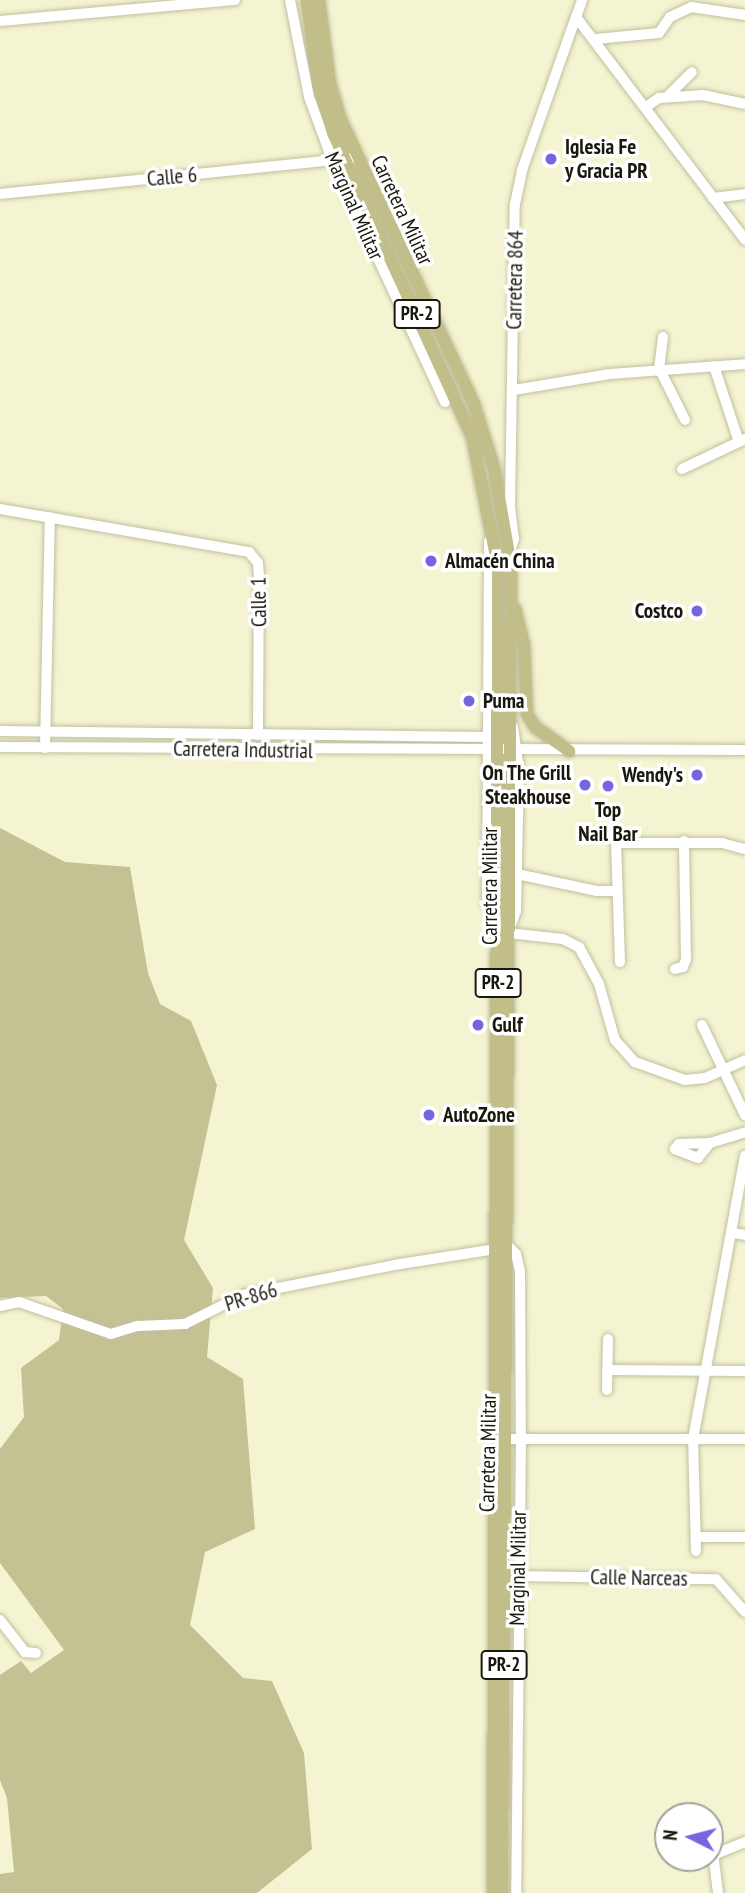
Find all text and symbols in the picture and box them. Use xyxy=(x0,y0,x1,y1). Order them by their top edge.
place label: Iglesia Fe y Gracia PR xyxy=(565,134,649,184)
street label: Marginal Militar xyxy=(319,148,389,264)
street label: Carretera Militar xyxy=(366,151,438,269)
marker: Iglesia Fe y Gracia PR xyxy=(543,151,559,167)
street label: Calle 6 xyxy=(146,162,198,192)
street label: Carretera 864 xyxy=(502,230,528,330)
road number: PR-2 xyxy=(392,298,442,330)
place label: Almacén China xyxy=(445,548,555,574)
marker: Almacén China xyxy=(423,553,439,569)
street label: Calle 1 xyxy=(246,577,272,627)
place label: Costco xyxy=(635,598,683,624)
marker: Costco xyxy=(689,603,705,619)
place label: Puma xyxy=(483,688,524,714)
marker: Puma xyxy=(461,693,477,709)
street label: Carretera Industrial xyxy=(173,736,313,764)
place label: On The Grill Steakhouse xyxy=(481,760,571,810)
place label: Wendy's xyxy=(622,762,683,788)
marker: Wendy's xyxy=(689,767,705,783)
marker: On The Grill Steakhouse xyxy=(577,777,593,793)
marker: Top Nail Bar xyxy=(600,778,616,794)
place label: Top Nail Bar xyxy=(578,797,638,847)
street label: Carretera Militar xyxy=(477,827,503,945)
road number: PR-2 xyxy=(474,967,522,998)
place label: Gulf xyxy=(492,1012,523,1038)
marker: Gulf xyxy=(470,1017,486,1033)
place label: AutoZone xyxy=(443,1102,515,1128)
marker: AutoZone xyxy=(421,1107,437,1123)
street label: PR-866 xyxy=(222,1277,280,1317)
street label: Carretera Militar xyxy=(474,1394,502,1512)
street label: Marginal Militar xyxy=(504,1510,532,1626)
street label: Calle Narceas xyxy=(590,1565,688,1591)
road number: PR-2 xyxy=(480,1650,528,1680)
north arrow xyxy=(654,1802,724,1872)
text: N xyxy=(658,1829,683,1841)

